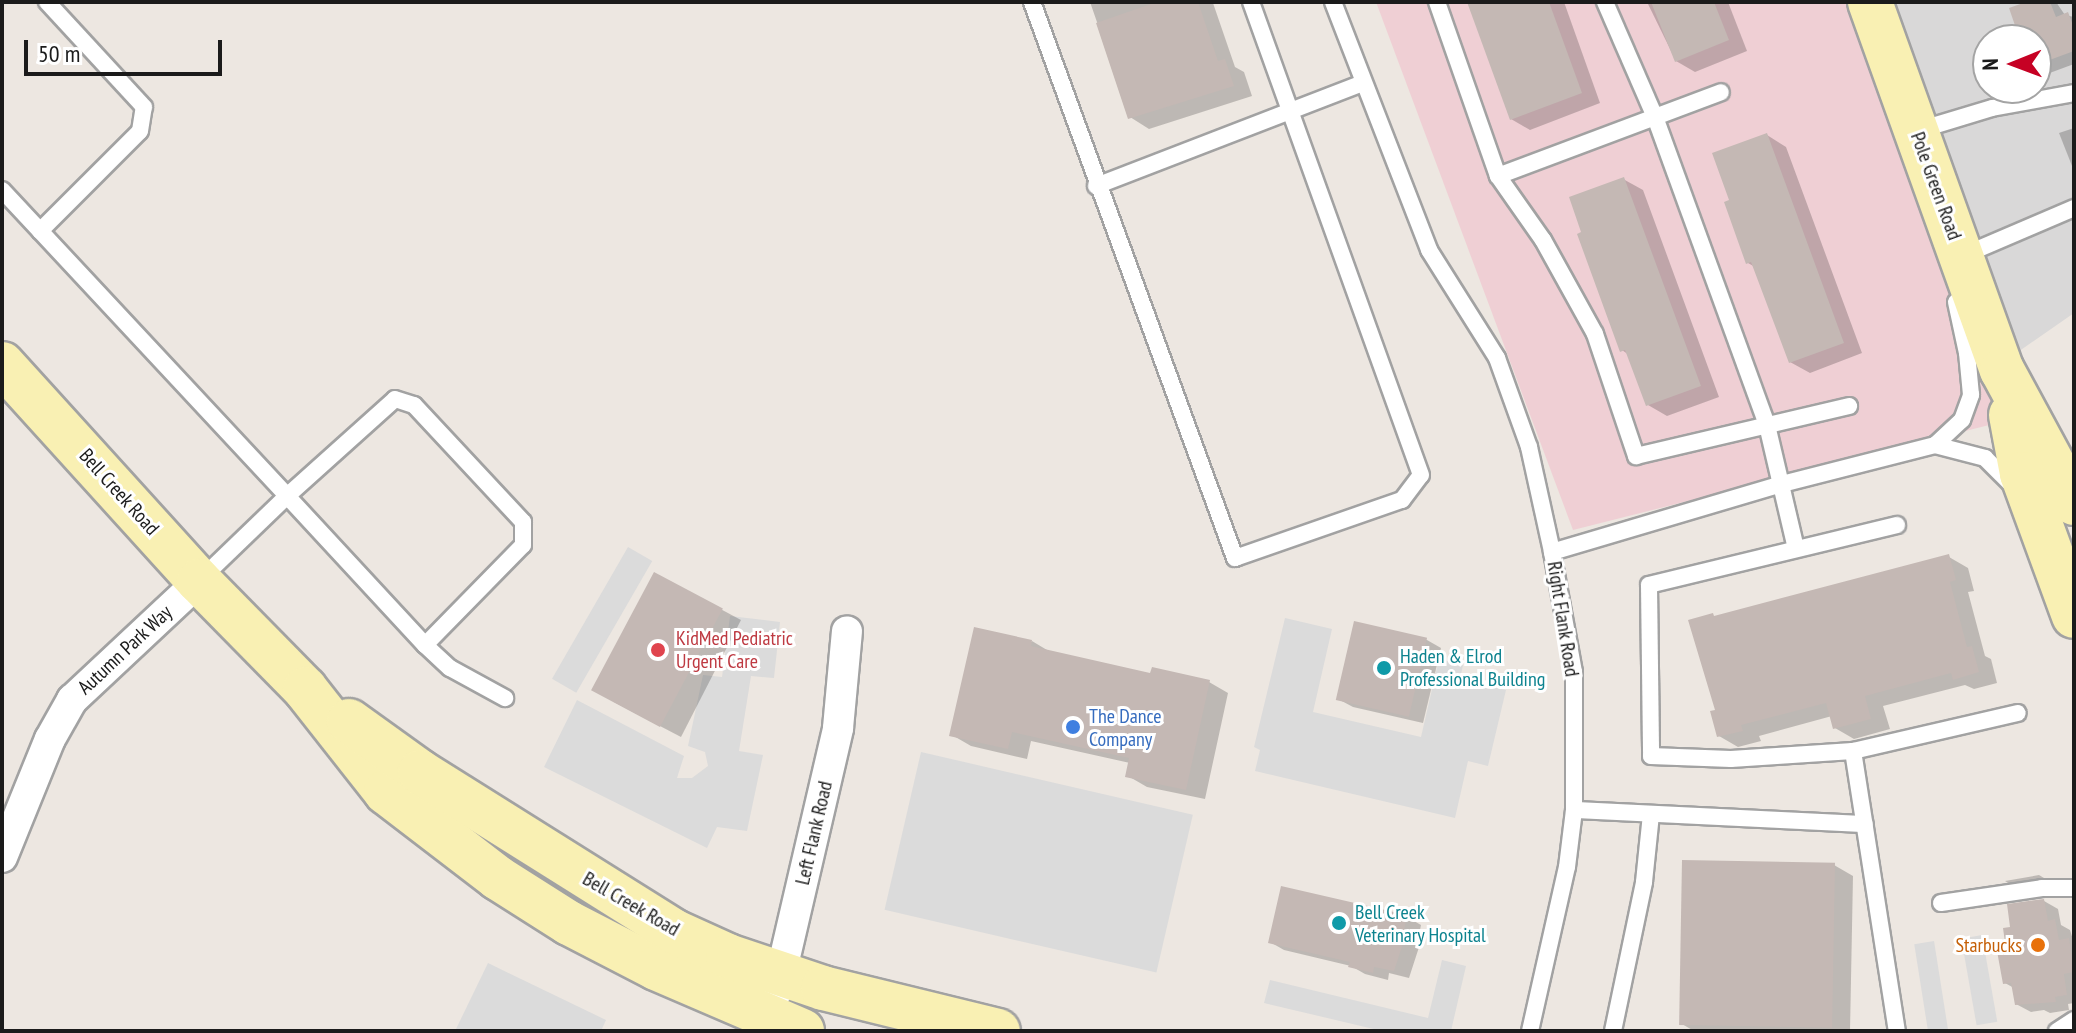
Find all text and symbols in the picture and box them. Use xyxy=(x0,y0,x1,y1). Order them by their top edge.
scale bar xyxy=(28,24,226,74)
north arrow xyxy=(1972,24,2052,104)
text: 50 m xyxy=(38,38,80,69)
text: N xyxy=(1976,58,2004,71)
street label: Pole Green Road xyxy=(1905,129,1967,243)
street label: Bell Creek Road xyxy=(74,444,164,540)
street label: Right Flank Road xyxy=(1542,559,1584,679)
street label: Autumn Park Way xyxy=(73,600,177,700)
place label: KidMed Pediatric Urgent Care xyxy=(676,626,793,673)
marker: KidMed Pediatric Urgent Care xyxy=(647,639,669,661)
place label: Haden & Elrod Professional Building xyxy=(1400,644,1545,691)
marker: Haden & Elrod Professional Building xyxy=(1375,659,1393,677)
place label: The Dance Company xyxy=(1089,704,1162,751)
marker: The Dance Company xyxy=(1064,718,1082,736)
street label: Left Flank Road xyxy=(790,779,838,887)
street label: Bell Creek Road xyxy=(578,867,684,941)
place label: Bell Creek Veterinary Hospital xyxy=(1355,900,1486,947)
marker: Bell Creek Veterinary Hospital xyxy=(1330,914,1348,932)
place label: Starbucks xyxy=(1955,933,2022,957)
marker: Starbucks xyxy=(2029,936,2047,954)

